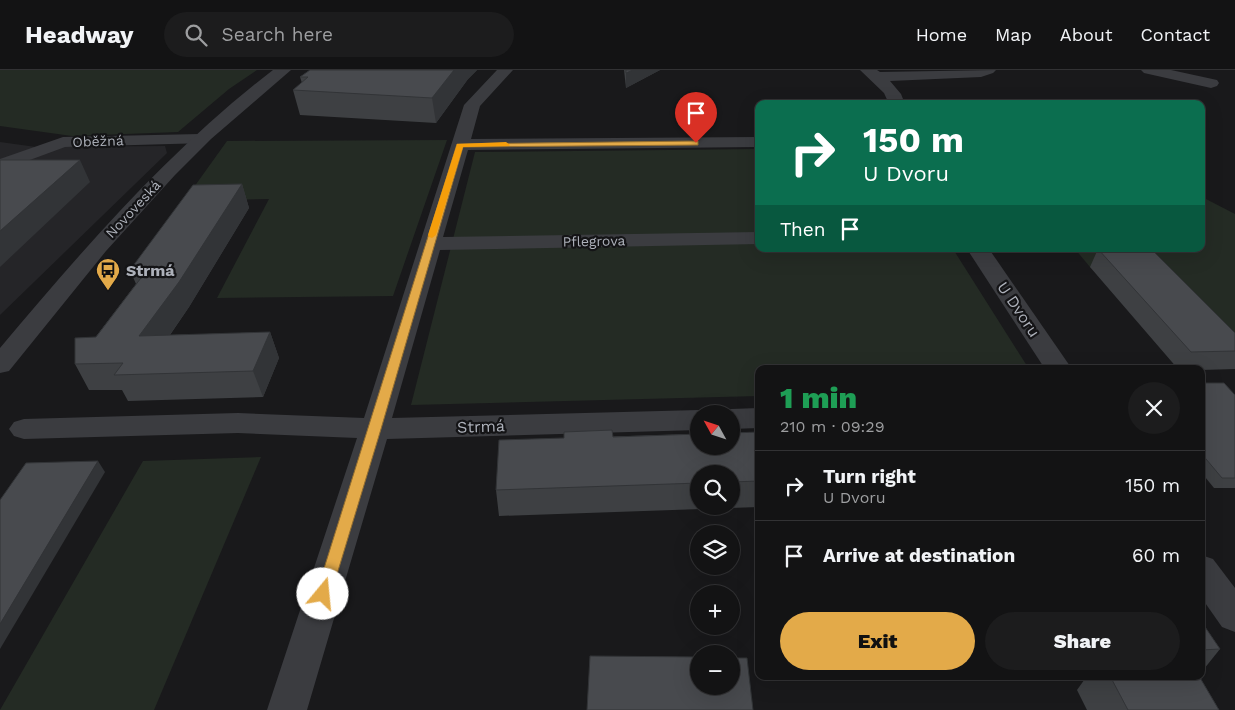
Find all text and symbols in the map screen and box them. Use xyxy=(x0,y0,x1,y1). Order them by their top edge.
search box xyxy=(164,12,514,57)
text: Headway xyxy=(25,21,134,49)
icon: search xyxy=(182,21,210,49)
text: Search here xyxy=(222,23,333,46)
text: Home xyxy=(916,24,967,45)
text: Map xyxy=(995,24,1032,45)
text: About xyxy=(1060,24,1112,45)
text: Contact xyxy=(1140,24,1210,45)
pin xyxy=(675,92,717,143)
icon: arrive xyxy=(682,99,710,127)
text: 150 m xyxy=(863,119,964,161)
icon: right xyxy=(780,120,845,185)
street label: Oběžná xyxy=(72,132,124,150)
text: U Dvoru xyxy=(863,161,949,186)
street label: Novoveská xyxy=(102,177,164,241)
icon: arrive xyxy=(836,215,864,243)
text: Then xyxy=(780,218,826,241)
street label: Pflegrova xyxy=(562,232,626,250)
bus stop icon: Strmá xyxy=(95,257,121,291)
place label: Strmá xyxy=(126,261,175,280)
street label: U Dvoru xyxy=(993,278,1044,341)
text: 1 min xyxy=(780,380,857,415)
button: close xyxy=(1128,382,1180,434)
north arrow xyxy=(690,405,740,455)
map controls xyxy=(690,405,740,695)
street label: Strmá xyxy=(457,416,505,437)
text: 210 m · 09:29 xyxy=(780,417,885,436)
button: search xyxy=(690,465,740,515)
text: Turn right xyxy=(823,465,916,488)
icon: right xyxy=(780,472,808,500)
text: 150 m xyxy=(1125,474,1180,497)
text: U Dvoru xyxy=(823,488,886,507)
button: layers xyxy=(690,525,740,575)
icon: arrive xyxy=(780,542,808,570)
text: Arrive at destination xyxy=(823,544,1015,567)
text: 60 m xyxy=(1132,544,1180,567)
position arrow xyxy=(296,567,348,619)
button: + xyxy=(690,585,740,635)
button: Exit xyxy=(780,612,975,670)
button: Share xyxy=(985,612,1180,670)
button: − xyxy=(690,645,740,695)

